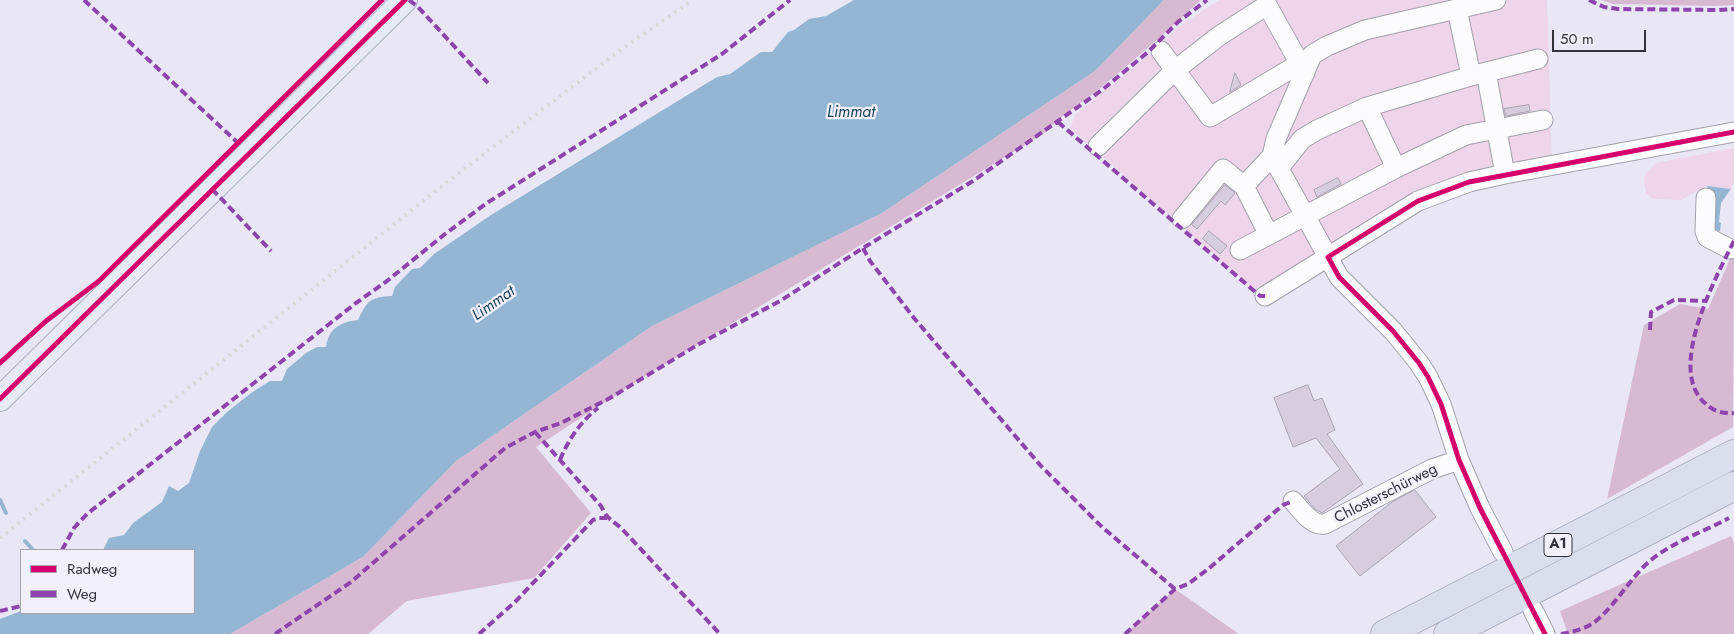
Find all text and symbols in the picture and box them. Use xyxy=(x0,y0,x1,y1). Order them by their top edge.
scale bar xyxy=(1554,20,1648,52)
text: 50 m xyxy=(1560,28,1594,50)
water label: Limmat xyxy=(827,103,875,123)
water label: Limmat xyxy=(469,282,519,326)
street label: Chlosterschürweg xyxy=(1332,460,1440,528)
road number: A1 xyxy=(1544,534,1572,556)
legend xyxy=(20,549,195,614)
text: Radweg xyxy=(67,558,117,580)
text: Weg xyxy=(67,583,97,605)

